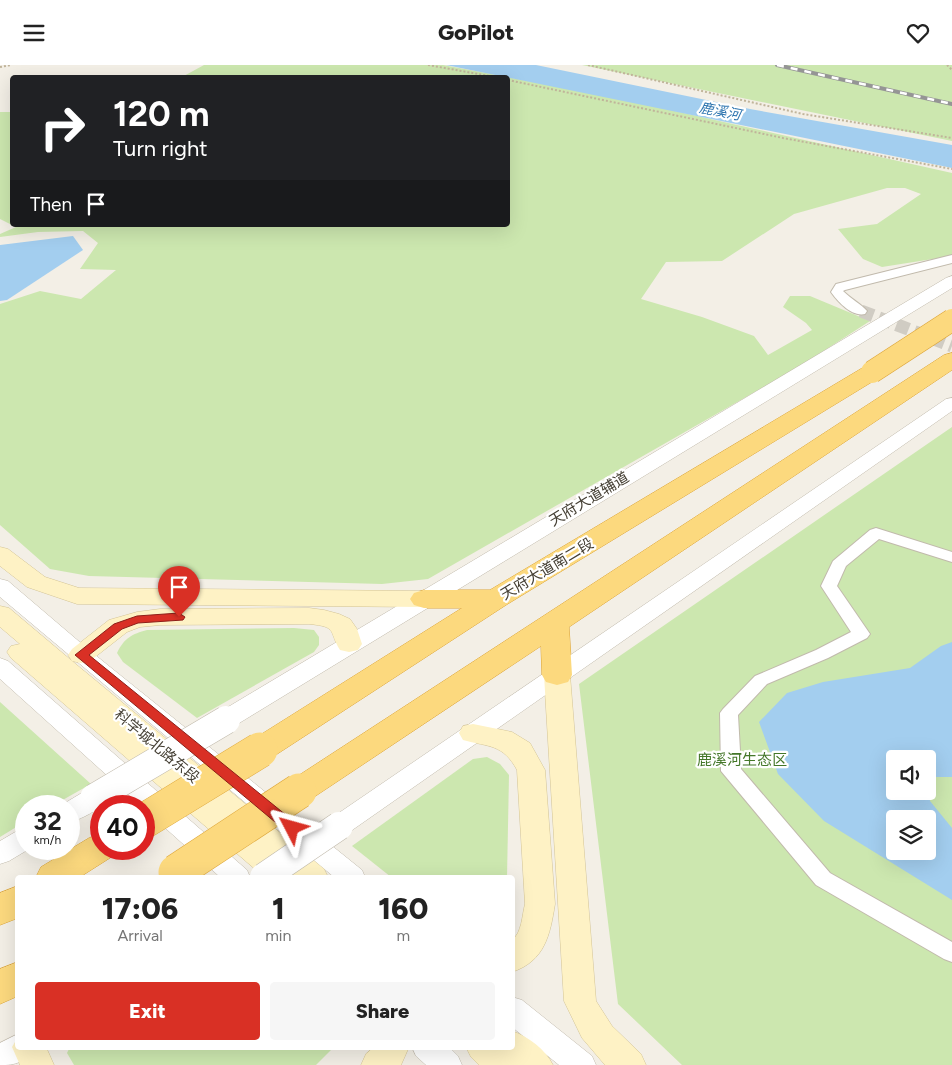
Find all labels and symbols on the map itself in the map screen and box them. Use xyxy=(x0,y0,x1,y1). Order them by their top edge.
water label: 鹿溪河 xyxy=(698,99,745,124)
street label: 天府大道辅道 xyxy=(546,468,632,530)
street label: 天府大道南二段 xyxy=(497,534,597,604)
pin xyxy=(158,566,200,617)
street label: 科学城北路东段 xyxy=(111,705,203,787)
park label: 鹿溪河生态区 xyxy=(697,751,787,769)
speed limit sign: 40 xyxy=(90,795,155,860)
position arrow xyxy=(265,801,317,853)

